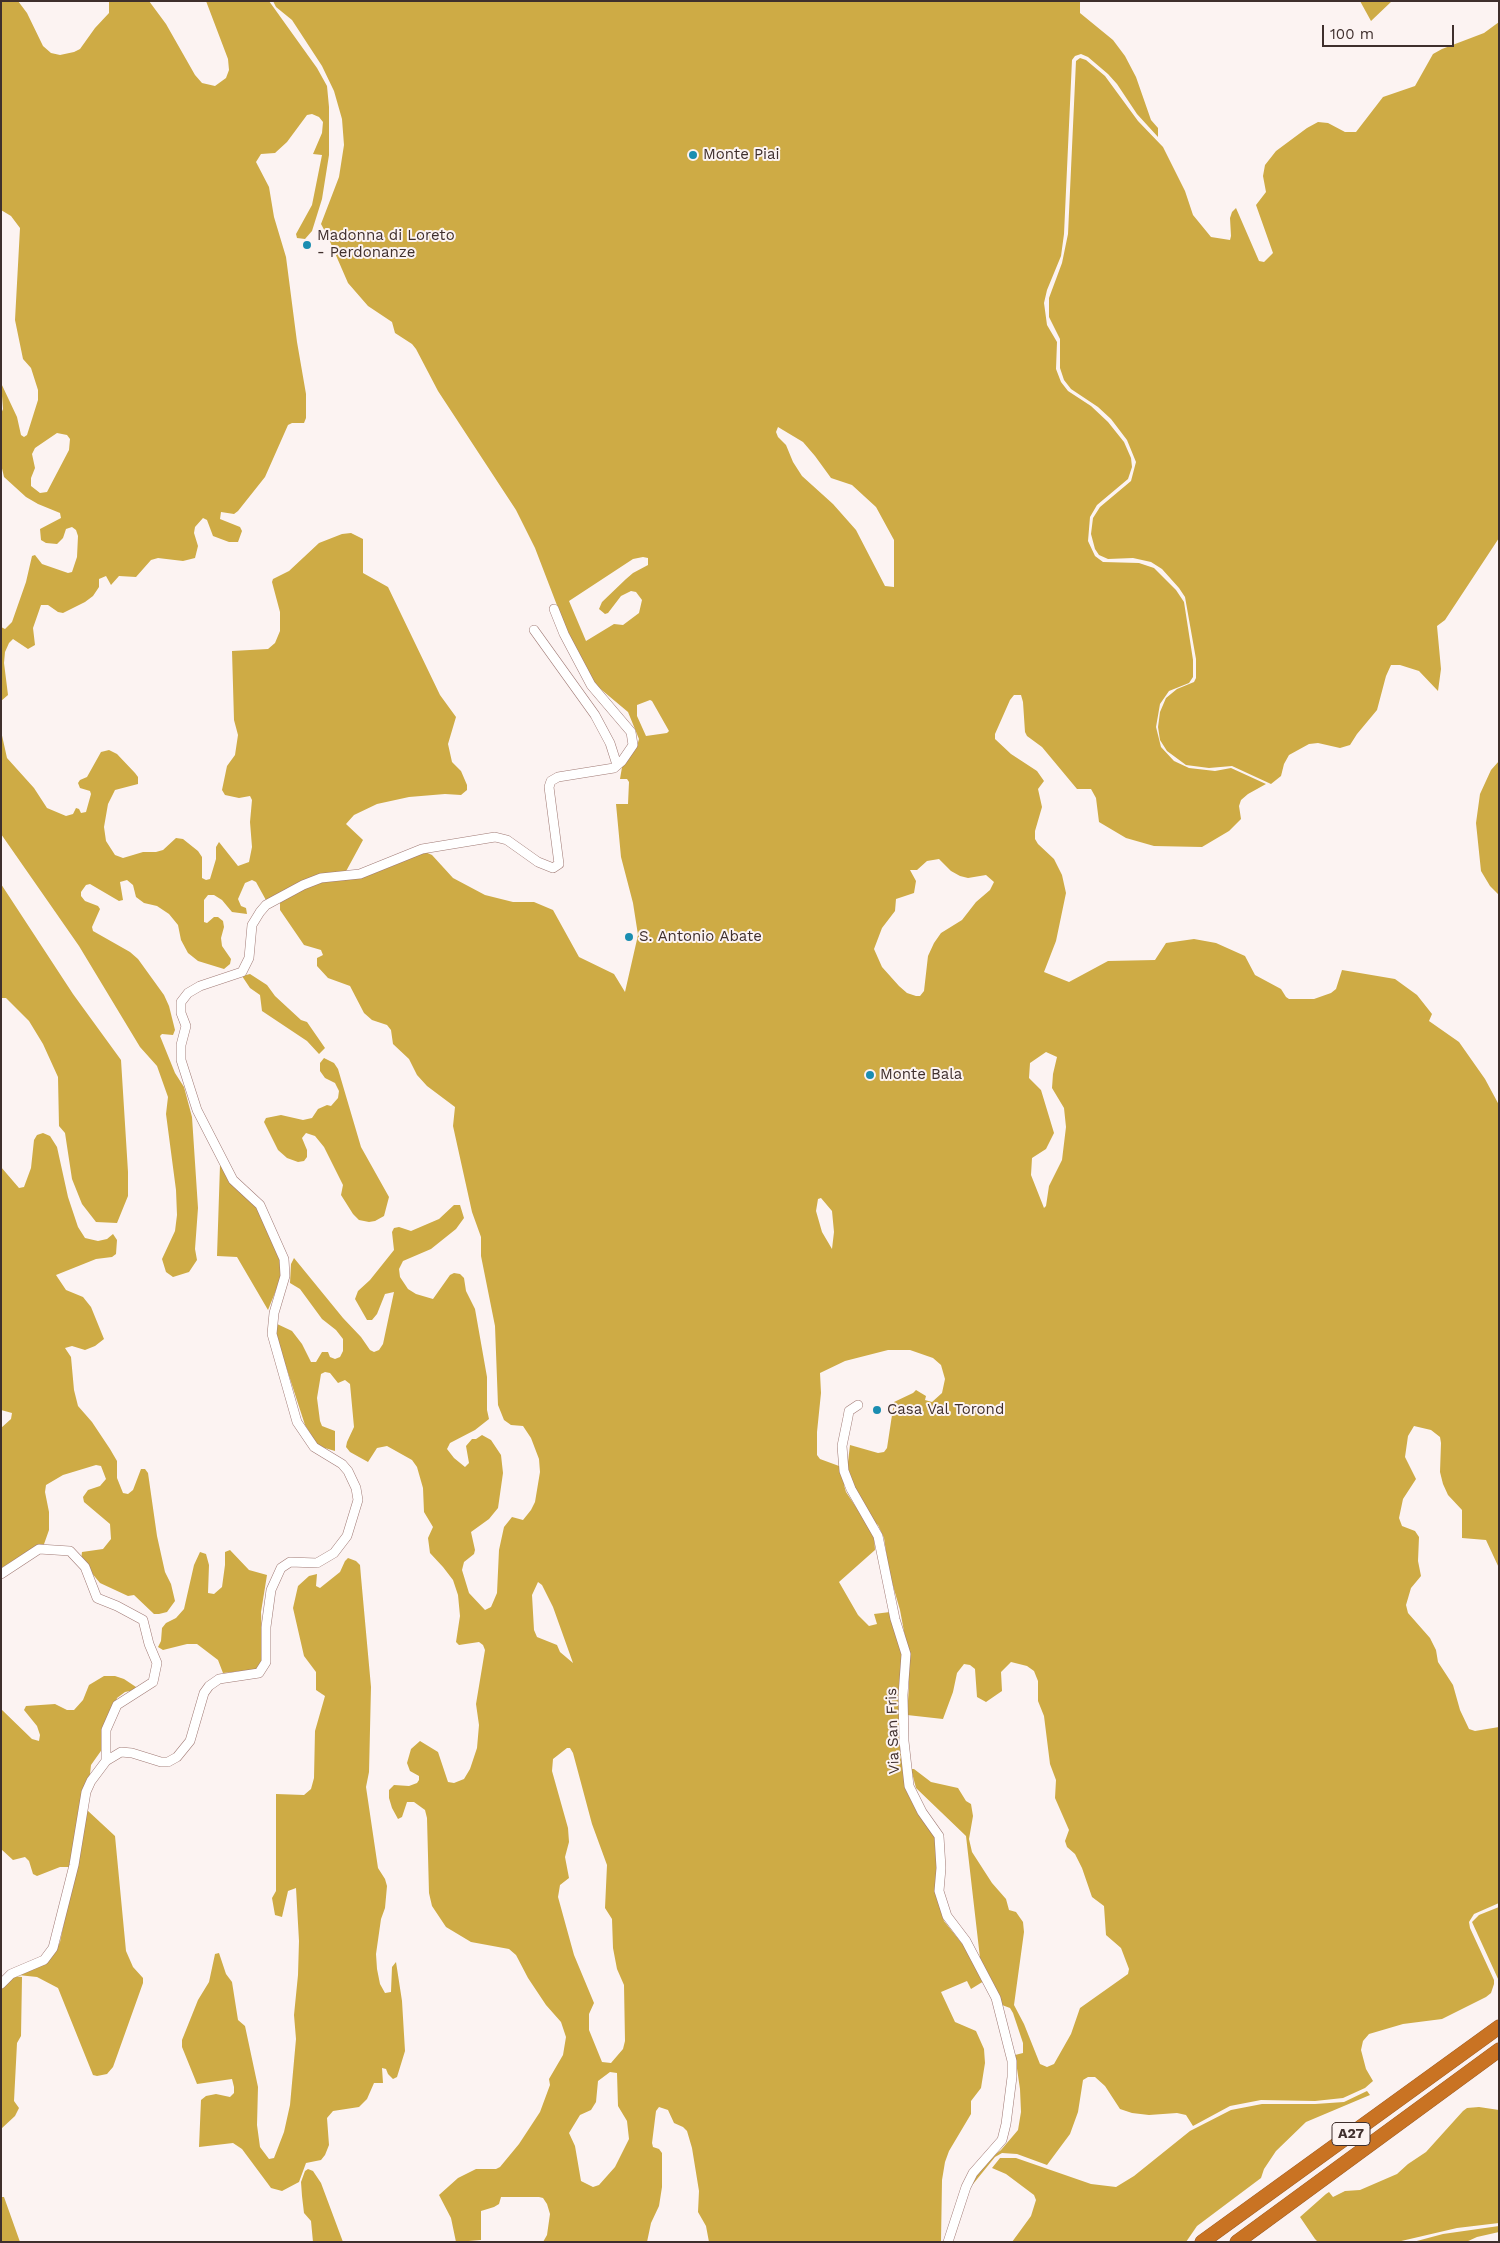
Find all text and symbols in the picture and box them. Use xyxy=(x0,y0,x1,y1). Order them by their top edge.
scale bar xyxy=(1325,15,1458,47)
text: 100 m xyxy=(1330,25,1374,43)
place label: Monte Piai xyxy=(703,146,780,164)
marker: Monte Piai xyxy=(687,149,699,161)
place label: Madonna di Loreto - Perdonanze xyxy=(317,227,455,262)
marker: Madonna di Loreto - Perdonanze xyxy=(301,239,313,251)
place label: S. Antonio Abate xyxy=(639,928,762,946)
marker: S. Antonio Abate xyxy=(623,931,635,943)
place label: Monte Bala xyxy=(880,1066,962,1084)
marker: Monte Bala xyxy=(864,1069,876,1081)
place label: Casa Val Torond xyxy=(887,1401,1004,1419)
marker: Casa Val Torond xyxy=(871,1404,883,1416)
street label: Via San Fris xyxy=(883,1688,903,1774)
road number: A27 xyxy=(1332,2122,1370,2146)

